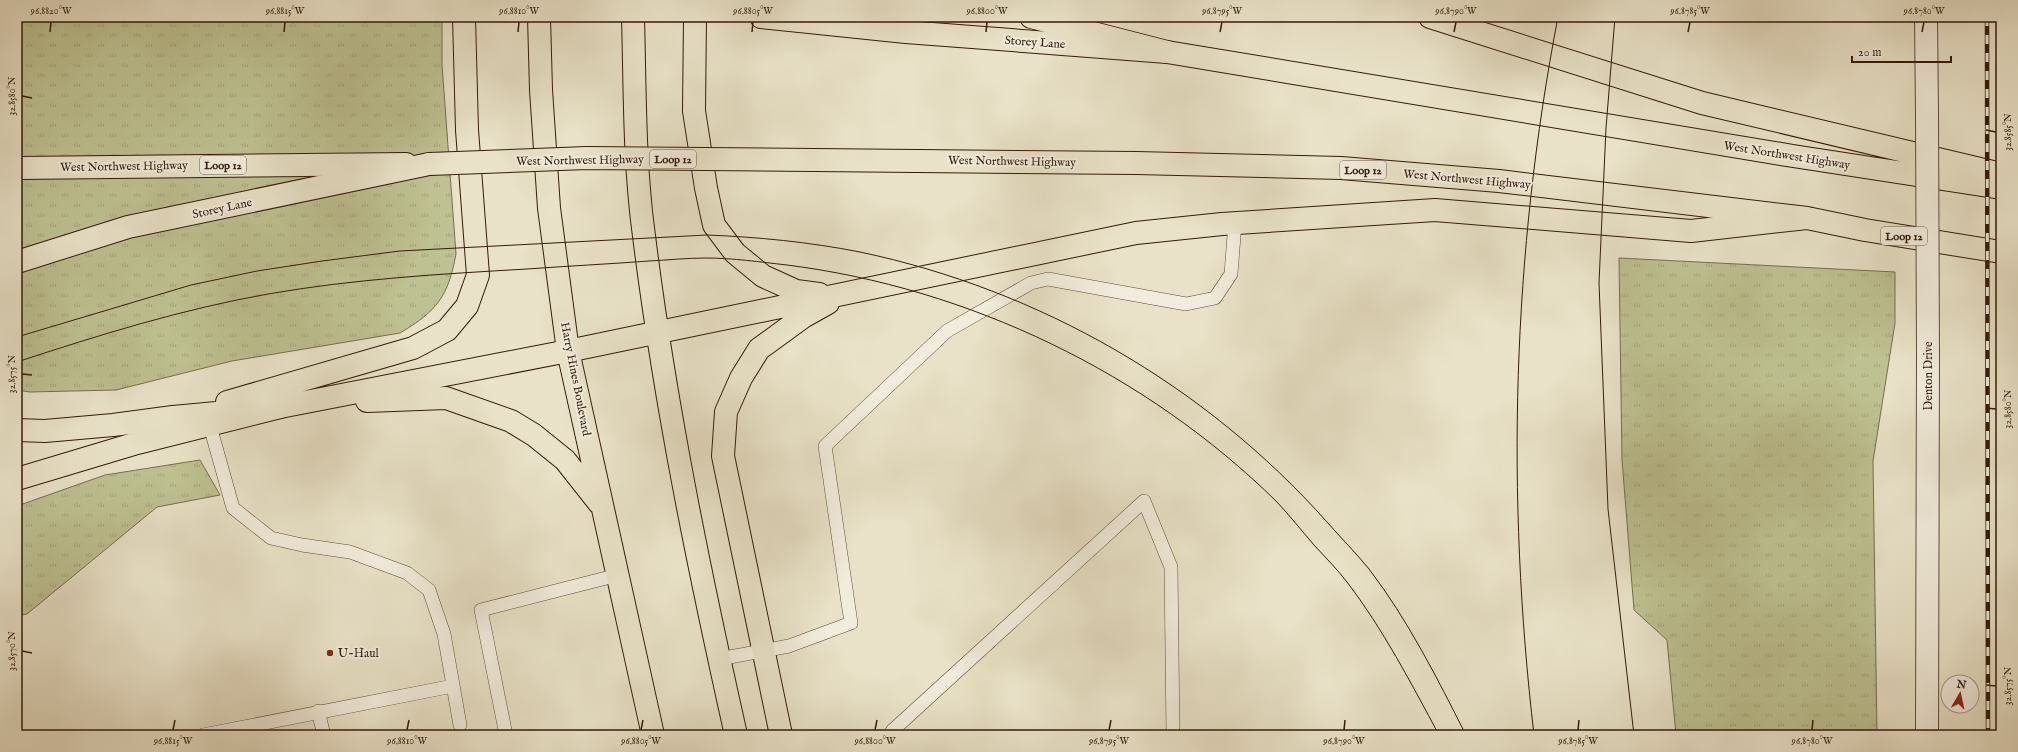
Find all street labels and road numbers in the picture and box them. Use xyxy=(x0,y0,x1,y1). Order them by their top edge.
street label: Storey Lane xyxy=(1004,33,1066,52)
street label: West Northwest Highway xyxy=(1723,138,1851,173)
road number: Loop 12 xyxy=(650,150,696,168)
street label: West Northwest Highway xyxy=(516,152,644,169)
street label: West Northwest Highway xyxy=(948,153,1076,170)
road number: Loop 12 xyxy=(200,156,246,174)
street label: West Northwest Highway xyxy=(60,158,188,175)
road number: Loop 12 xyxy=(1340,161,1386,179)
street label: West Northwest Highway xyxy=(1403,166,1531,193)
street label: Storey Lane xyxy=(191,195,254,222)
road number: Loop 12 xyxy=(1881,227,1927,245)
street label: Harry Hines Boulevard xyxy=(557,321,594,438)
street label: Denton Drive xyxy=(1921,341,1936,410)

